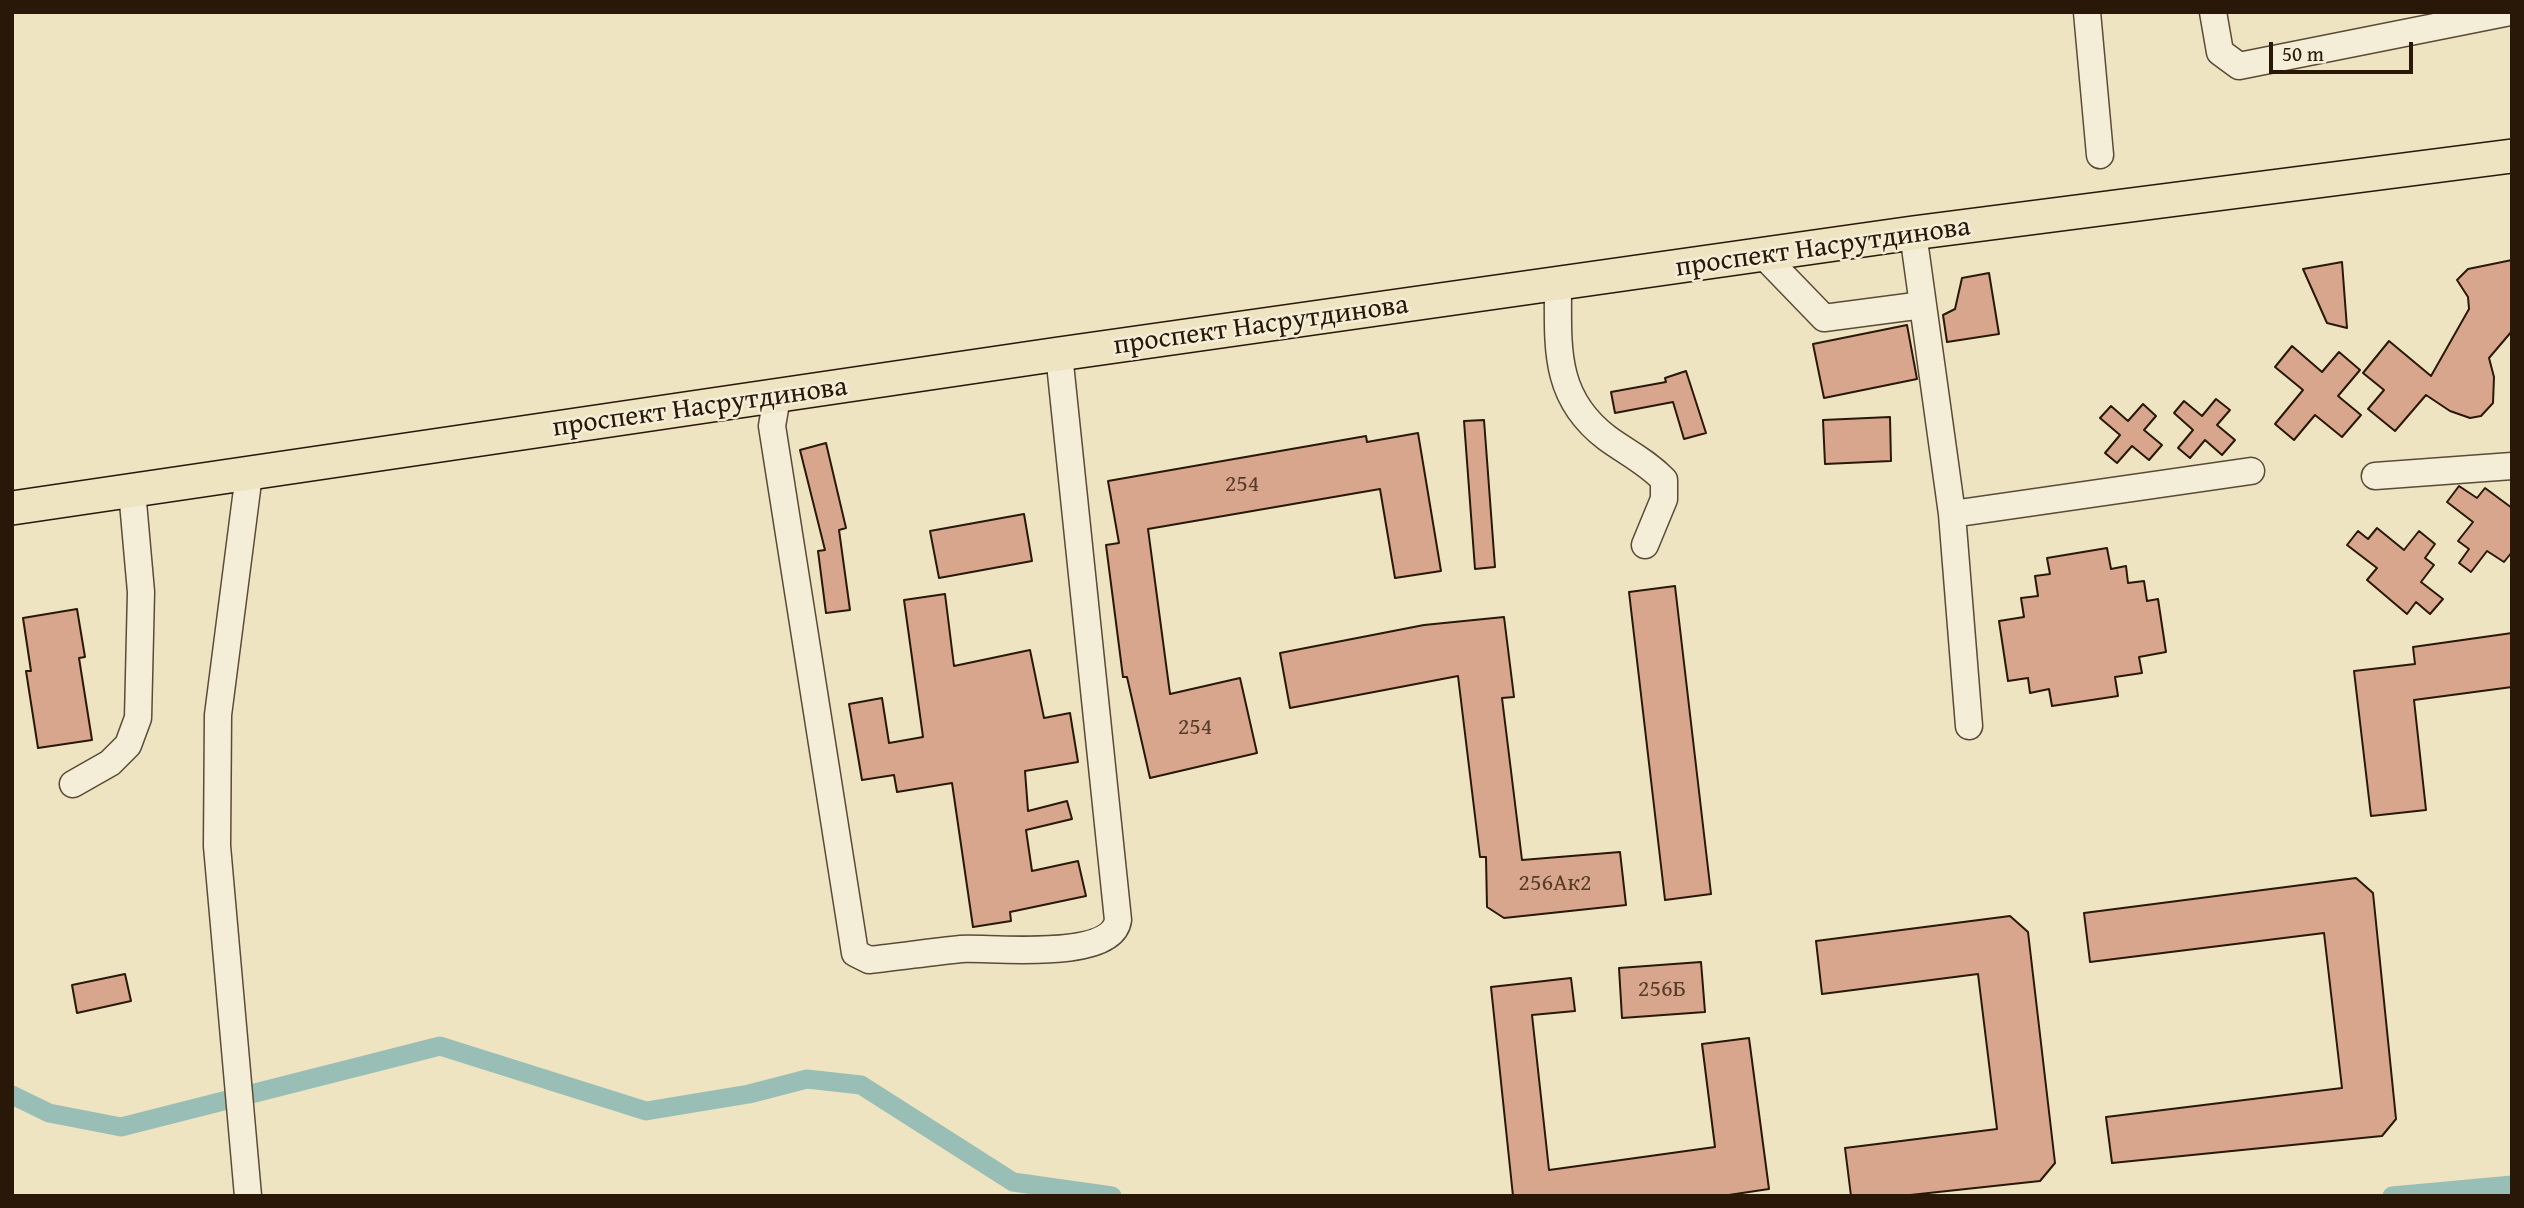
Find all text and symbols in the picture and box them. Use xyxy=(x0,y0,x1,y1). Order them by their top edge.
scale bar xyxy=(2272,28,2416,72)
text: 50 m xyxy=(2282,38,2324,69)
street label: проспект Насрутдинова xyxy=(1673,211,1973,285)
street label: проспект Насрутдинова xyxy=(1111,289,1411,363)
street label: проспект Насрутдинова xyxy=(550,371,850,445)
house number: 254 xyxy=(1225,471,1259,499)
house number: 254 xyxy=(1178,714,1212,742)
house number: 256Ак2 xyxy=(1518,870,1592,898)
house number: 256Б xyxy=(1638,976,1686,1004)

